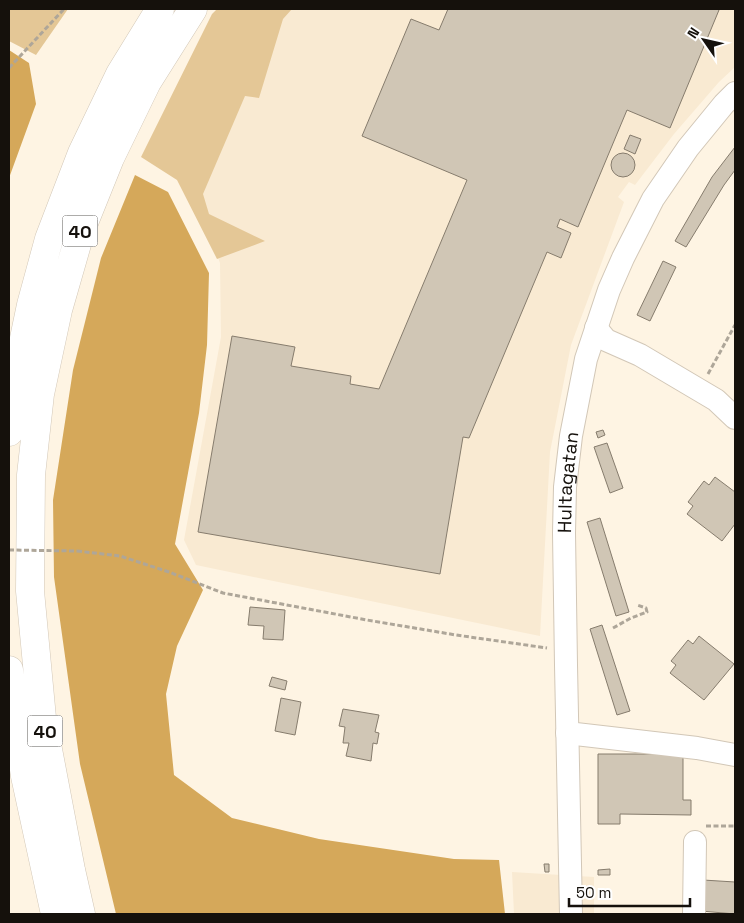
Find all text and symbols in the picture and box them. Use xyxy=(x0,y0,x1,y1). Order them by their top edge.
north arrow xyxy=(679,15,729,65)
text: N xyxy=(683,24,703,42)
road number: 40 xyxy=(62,216,98,247)
street label: Hultagatan xyxy=(552,430,584,533)
road number: 40 xyxy=(28,716,62,746)
scale bar xyxy=(569,876,690,908)
text: 50 m xyxy=(576,883,611,902)

